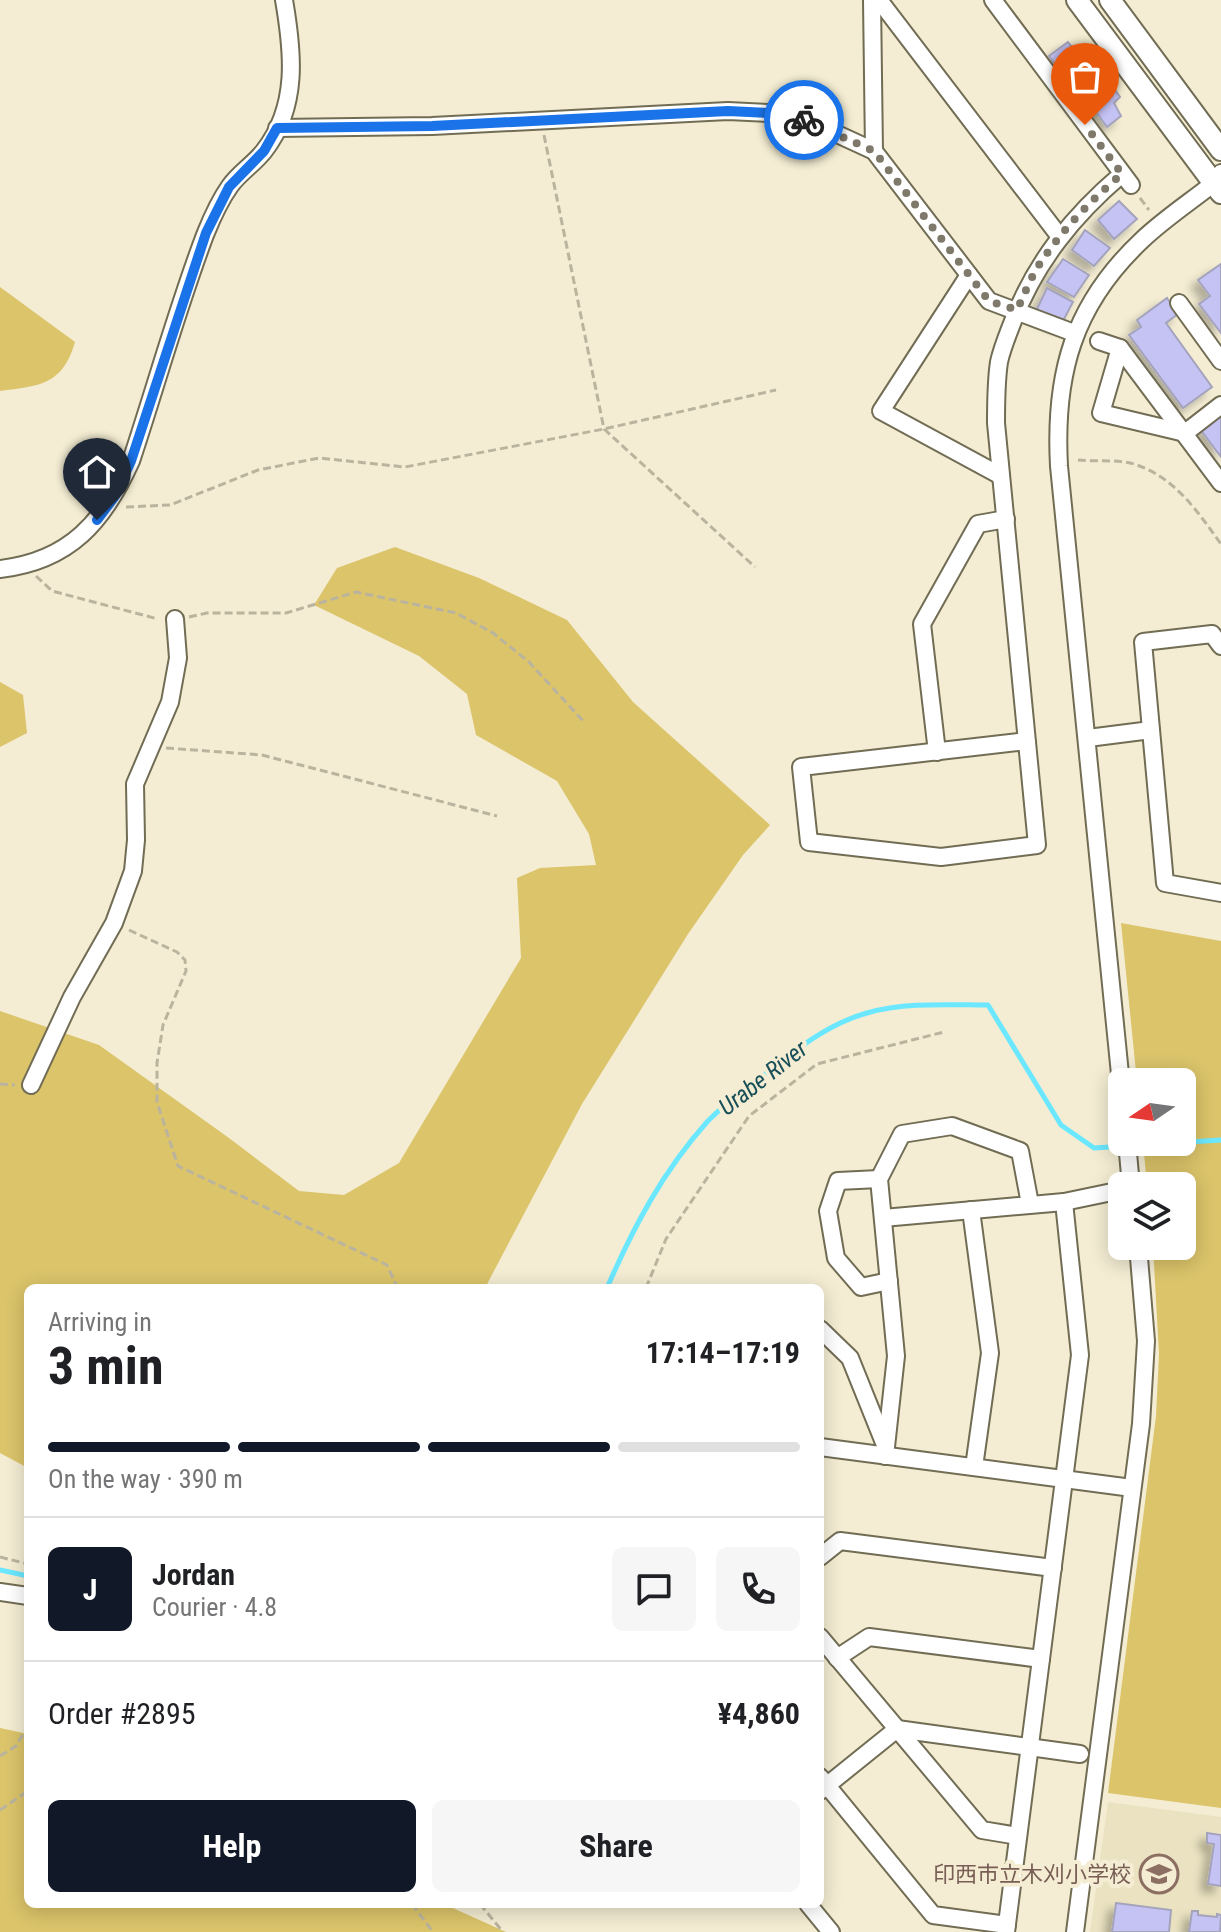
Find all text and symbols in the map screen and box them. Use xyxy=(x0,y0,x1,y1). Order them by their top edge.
pin xyxy=(1051,43,1119,125)
icon: bag xyxy=(1063,55,1107,99)
courier xyxy=(764,80,844,160)
icon: bike xyxy=(782,98,826,142)
pin xyxy=(63,438,131,520)
icon: home xyxy=(75,450,119,494)
water label: Urabe River xyxy=(713,1034,813,1121)
north arrow xyxy=(1108,1068,1196,1156)
map controls xyxy=(1108,1068,1196,1260)
button: layers xyxy=(1108,1172,1196,1260)
text: Arriving in xyxy=(48,1307,152,1337)
text: 17:14–17:19 xyxy=(646,1335,800,1370)
text: 3 min xyxy=(48,1336,164,1397)
text: On the way · 390 m xyxy=(48,1464,243,1494)
button: chat xyxy=(612,1547,696,1631)
button: phone xyxy=(716,1547,800,1631)
text: Jordan xyxy=(152,1557,235,1592)
text: J xyxy=(83,1572,97,1607)
text: Courier · 4.8 xyxy=(152,1592,277,1622)
text: Order #2895 xyxy=(48,1696,196,1731)
text: ¥4,860 xyxy=(718,1696,800,1731)
button: Help xyxy=(48,1800,416,1892)
button: Share xyxy=(432,1800,800,1892)
school or university icon: 印西市立木刈小学校 xyxy=(1138,1853,1180,1895)
place label: 印西市立木刈小学校 xyxy=(933,1862,1131,1887)

